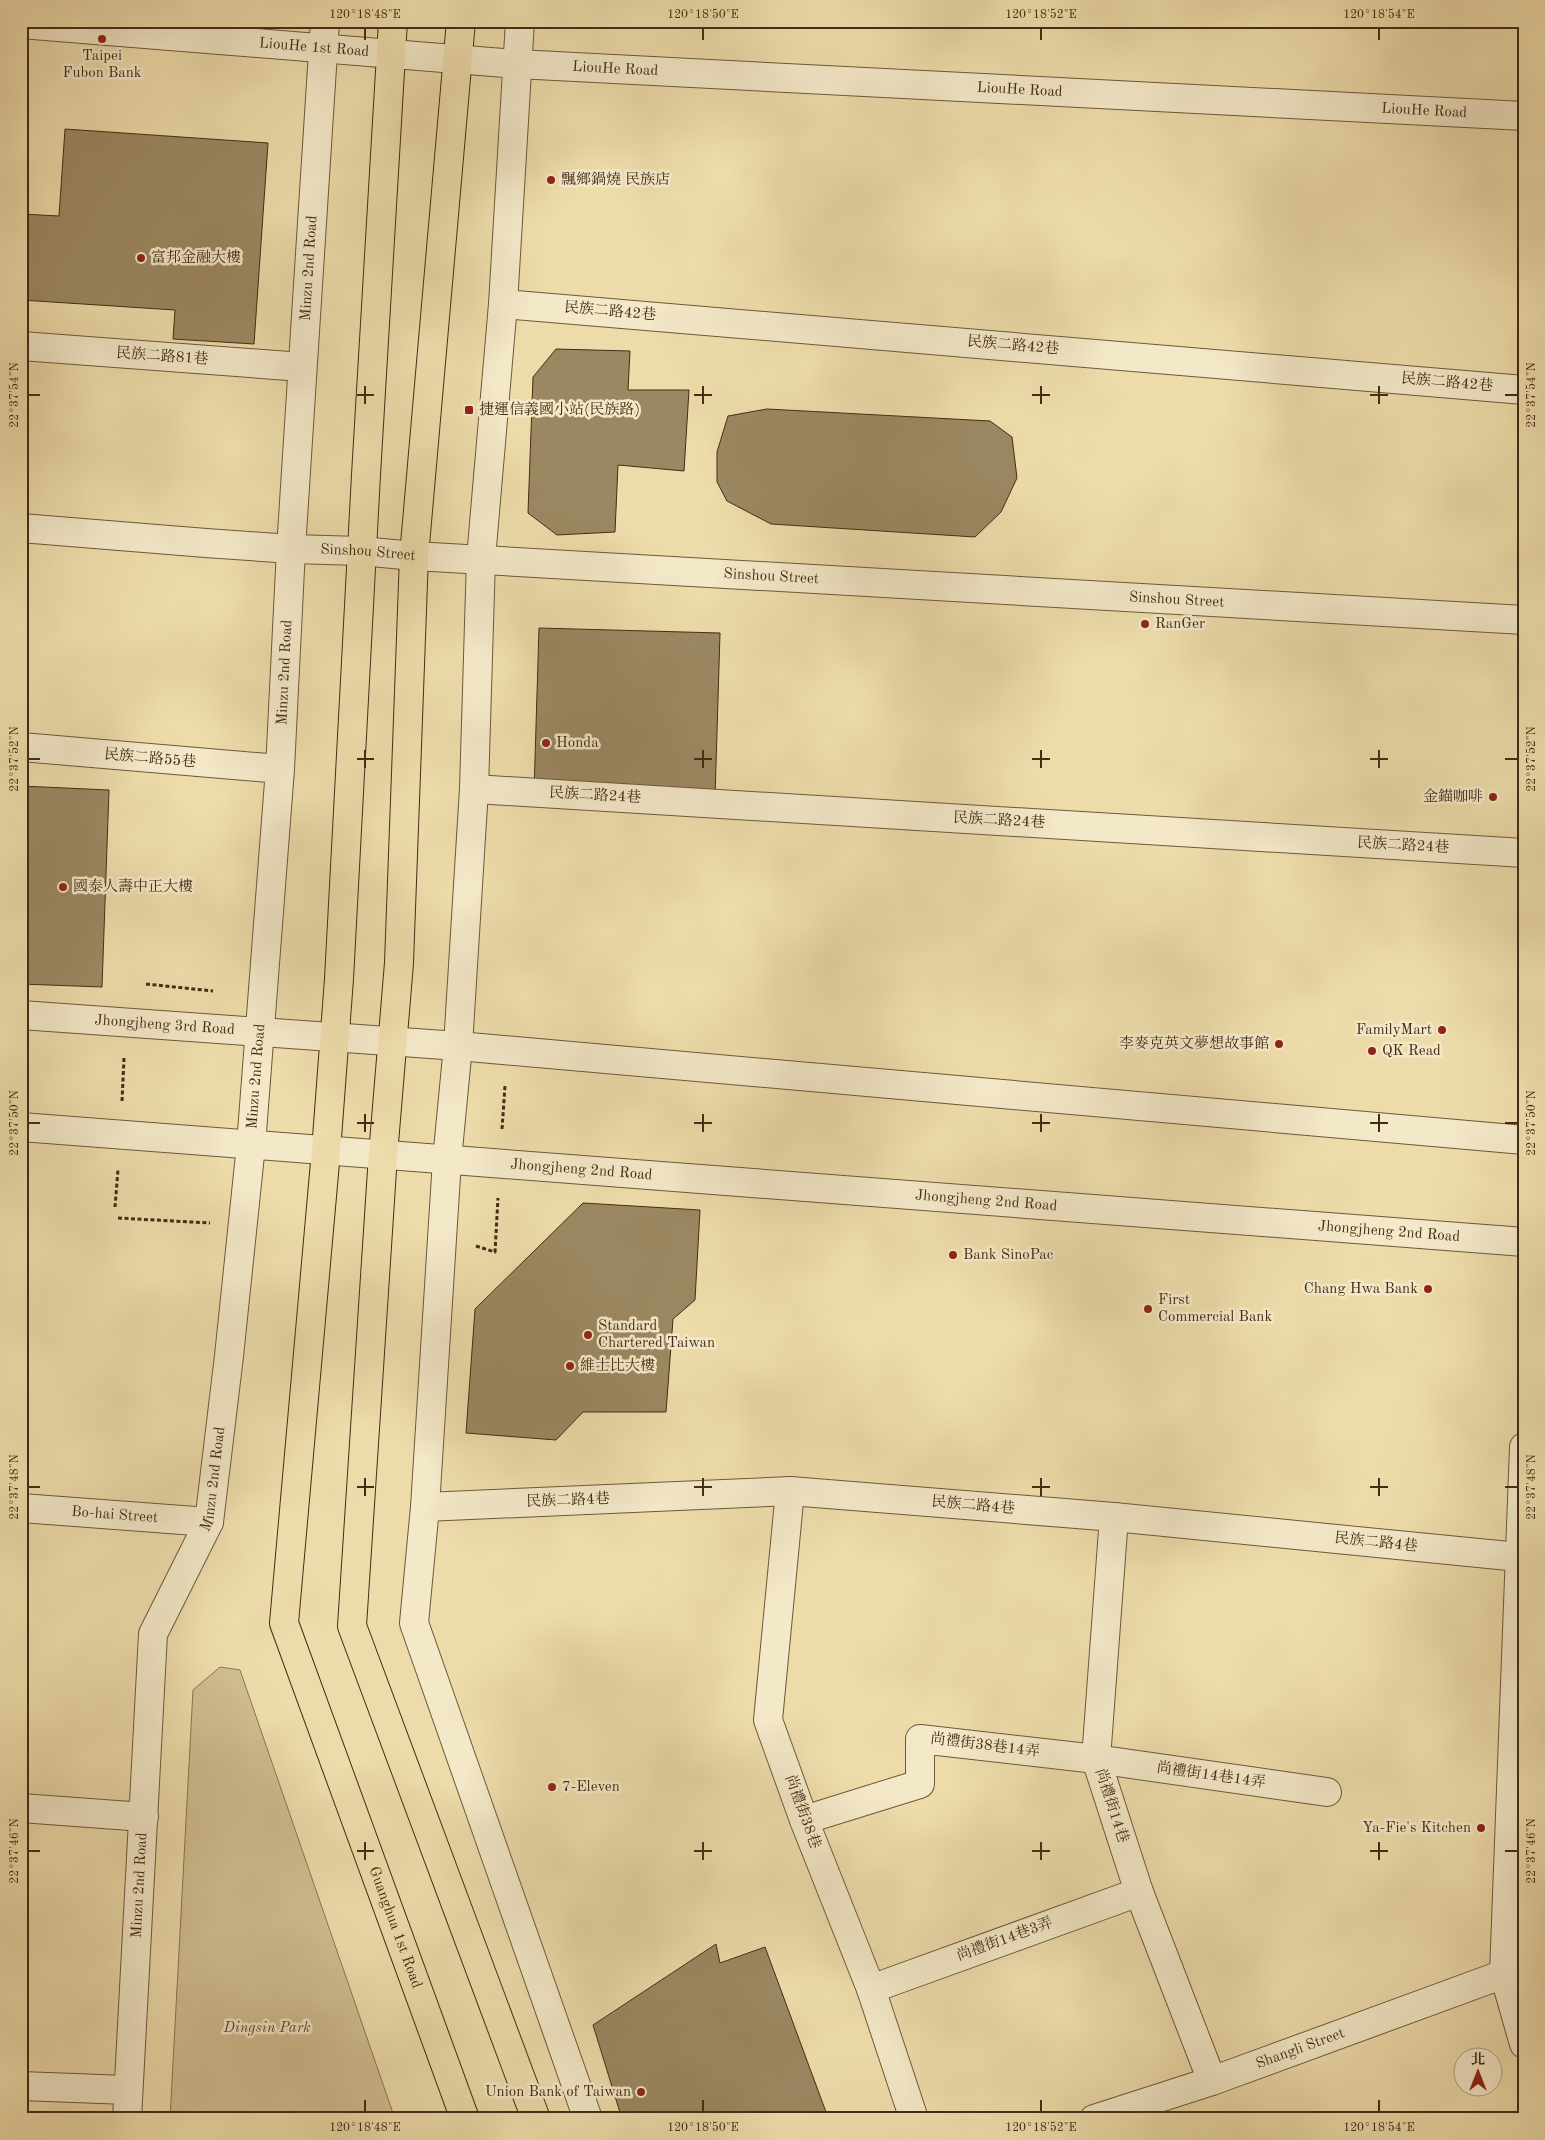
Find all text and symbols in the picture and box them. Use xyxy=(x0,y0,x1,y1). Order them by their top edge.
text: 120°18'50"E xyxy=(667,8,739,21)
text: 120°18'52"E xyxy=(1005,8,1077,21)
text: 120°18'54"E xyxy=(1343,8,1415,21)
text: 120°18'48"E xyxy=(329,9,401,21)
marker: Taipei Fubon Bank xyxy=(96,33,108,45)
street label: LiouHe 1st Road xyxy=(258,36,370,60)
place label: Taipei Fubon Bank xyxy=(62,49,142,81)
street label: LiouHe Road xyxy=(572,59,659,79)
street label: LiouHe Road xyxy=(976,80,1063,100)
street label: LiouHe Road xyxy=(1381,101,1468,121)
place label: 飄鄉鍋燒 民族店 xyxy=(561,171,670,188)
marker: 飄鄉鍋燒 民族店 xyxy=(545,174,557,186)
street label: Minzu 2nd Road xyxy=(298,215,320,322)
place label: 富邦金融大樓 xyxy=(151,249,241,266)
marker: 富邦金融大樓 xyxy=(135,252,147,264)
street label: 民族二路42巷 xyxy=(563,299,657,323)
street label: 民族二路42巷 xyxy=(966,333,1060,357)
street label: 民族二路81巷 xyxy=(115,344,209,368)
text: 22°37'54"N xyxy=(8,362,21,428)
text: 22°37'54"N xyxy=(1525,362,1538,428)
street label: 民族二路42巷 xyxy=(1400,370,1494,394)
place label: 捷運信義國小站(民族路) xyxy=(479,401,640,418)
marker: 捷運信義國小站(民族路) xyxy=(463,404,475,416)
street label: Sinshou Street xyxy=(320,542,416,564)
street label: Sinshou Street xyxy=(723,566,820,587)
street label: Sinshou Street xyxy=(1128,590,1225,610)
place label: RanGer xyxy=(1155,617,1205,632)
marker: RanGer xyxy=(1139,618,1151,630)
street label: Minzu 2nd Road xyxy=(275,619,295,726)
text: 22°37'52"N xyxy=(8,726,21,792)
text: 22°37'52"N xyxy=(1525,726,1538,792)
place label: Honda xyxy=(556,736,599,751)
marker: Honda xyxy=(540,737,552,749)
street label: 民族二路55巷 xyxy=(103,746,197,770)
street label: 民族二路24巷 xyxy=(548,784,642,806)
place label: 金錨咖啡 xyxy=(1423,788,1483,805)
marker: 金錨咖啡 xyxy=(1487,791,1499,803)
street label: 民族二路24巷 xyxy=(952,809,1046,831)
street label: 民族二路24巷 xyxy=(1356,834,1450,856)
place label: 國泰人壽中正大樓 xyxy=(73,878,193,895)
marker: 國泰人壽中正大樓 xyxy=(57,881,69,893)
street label: Jhongjheng 3rd Road xyxy=(94,1013,235,1038)
street label: Minzu 2nd Road xyxy=(245,1023,268,1130)
place label: FamilyMart xyxy=(1356,1023,1432,1038)
marker: FamilyMart xyxy=(1436,1024,1448,1036)
place label: 李麥克英文夢想故事館 xyxy=(1119,1035,1269,1052)
marker: 李麥克英文夢想故事館 xyxy=(1273,1038,1285,1050)
place label: QK Read xyxy=(1382,1044,1441,1059)
marker: QK Read xyxy=(1366,1045,1378,1057)
text: 22°37'50"N xyxy=(8,1090,21,1156)
text: 22°37'50"N xyxy=(1525,1090,1538,1156)
street label: Jhongjheng 2nd Road xyxy=(510,1157,653,1183)
street label: Jhongjheng 2nd Road xyxy=(915,1188,1058,1214)
street label: Jhongjheng 2nd Road xyxy=(1317,1219,1461,1245)
place label: Bank SinoPac xyxy=(963,1248,1054,1263)
marker: Bank SinoPac xyxy=(947,1249,959,1261)
place label: Chang Hwa Bank xyxy=(1304,1282,1418,1297)
marker: Chang Hwa Bank xyxy=(1422,1283,1434,1295)
place label: First Commercial Bank xyxy=(1158,1293,1272,1325)
marker: First Commercial Bank xyxy=(1142,1303,1154,1315)
place label: Standard Chartered Taiwan xyxy=(598,1319,715,1351)
marker: Standard Chartered Taiwan xyxy=(582,1329,594,1341)
place label: 維士比大樓 xyxy=(580,1357,655,1374)
marker: 維士比大樓 xyxy=(564,1360,576,1372)
street label: Minzu 2nd Road xyxy=(198,1426,228,1534)
text: 22°37'48"N xyxy=(9,1454,21,1520)
text: 22°37'48"N xyxy=(1526,1454,1538,1520)
street label: 民族二路4巷 xyxy=(526,1490,610,1510)
street label: 民族二路4巷 xyxy=(931,1493,1016,1517)
street label: Bo-hai Street xyxy=(71,1504,159,1526)
street label: 民族二路4巷 xyxy=(1334,1529,1419,1555)
street label: 尚禮街38巷14弄 xyxy=(930,1730,1041,1760)
street label: 尚禮街14巷14弄 xyxy=(1156,1759,1267,1791)
street label: 尚禮街14巷 xyxy=(1092,1766,1132,1845)
street label: 尚禮街38巷 xyxy=(782,1772,824,1851)
place label: 7-Eleven xyxy=(562,1780,620,1795)
marker: 7-Eleven xyxy=(546,1781,558,1793)
text: 22°37'46"N xyxy=(9,1818,21,1884)
text: 22°37'46"N xyxy=(1526,1818,1538,1884)
place label: Ya-Fie's Kitchen xyxy=(1362,1821,1471,1836)
marker: Ya-Fie's Kitchen xyxy=(1475,1822,1487,1834)
street label: Minzu 2nd Road xyxy=(129,1832,150,1939)
street label: Guanghua 1st Road xyxy=(366,1865,424,1991)
street label: 尚禮街14巷3弄 xyxy=(954,1914,1055,1964)
park label: Dingsin Park xyxy=(222,2021,311,2036)
street label: Shangli Street xyxy=(1254,2026,1347,2072)
north arrow xyxy=(1452,2048,1502,2098)
text: 北 xyxy=(1471,2052,1485,2067)
place label: Union Bank of Taiwan xyxy=(485,2085,631,2100)
marker: Union Bank of Taiwan xyxy=(635,2086,647,2098)
text: 120°18'50"E xyxy=(667,2121,739,2134)
text: 120°18'52"E xyxy=(1005,2121,1077,2134)
text: 120°18'54"E xyxy=(1343,2121,1415,2134)
text: 120°18'48"E xyxy=(329,2122,401,2134)

